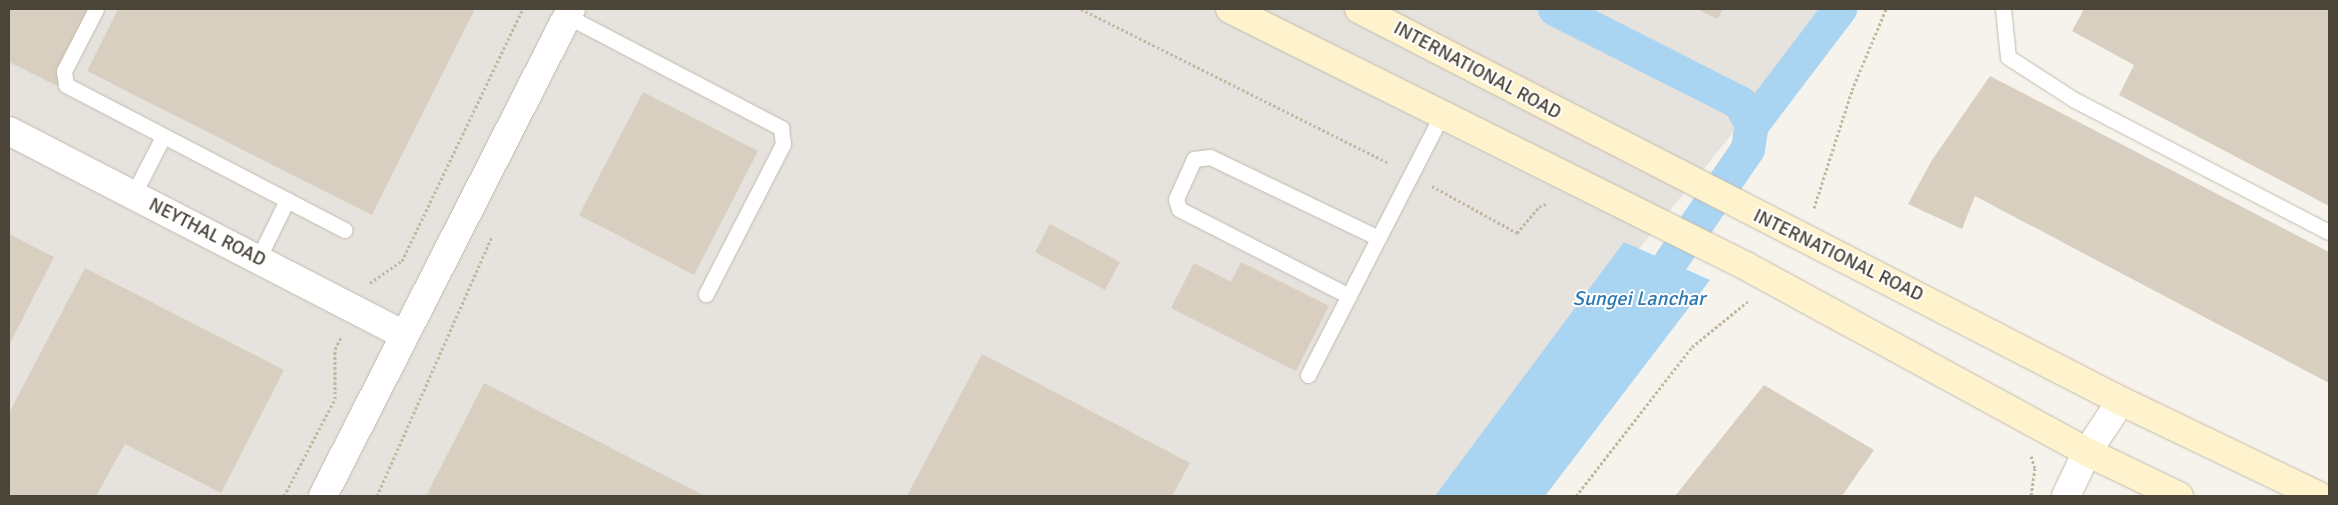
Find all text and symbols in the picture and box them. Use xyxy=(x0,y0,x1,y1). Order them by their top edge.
street label: INTERNATIONAL ROAD xyxy=(1389,17,1565,125)
street label: NEYTHAL ROAD xyxy=(145,194,269,272)
street label: INTERNATIONAL ROAD xyxy=(1749,205,1927,307)
water label: Sungei Lanchar xyxy=(1573,286,1705,310)

